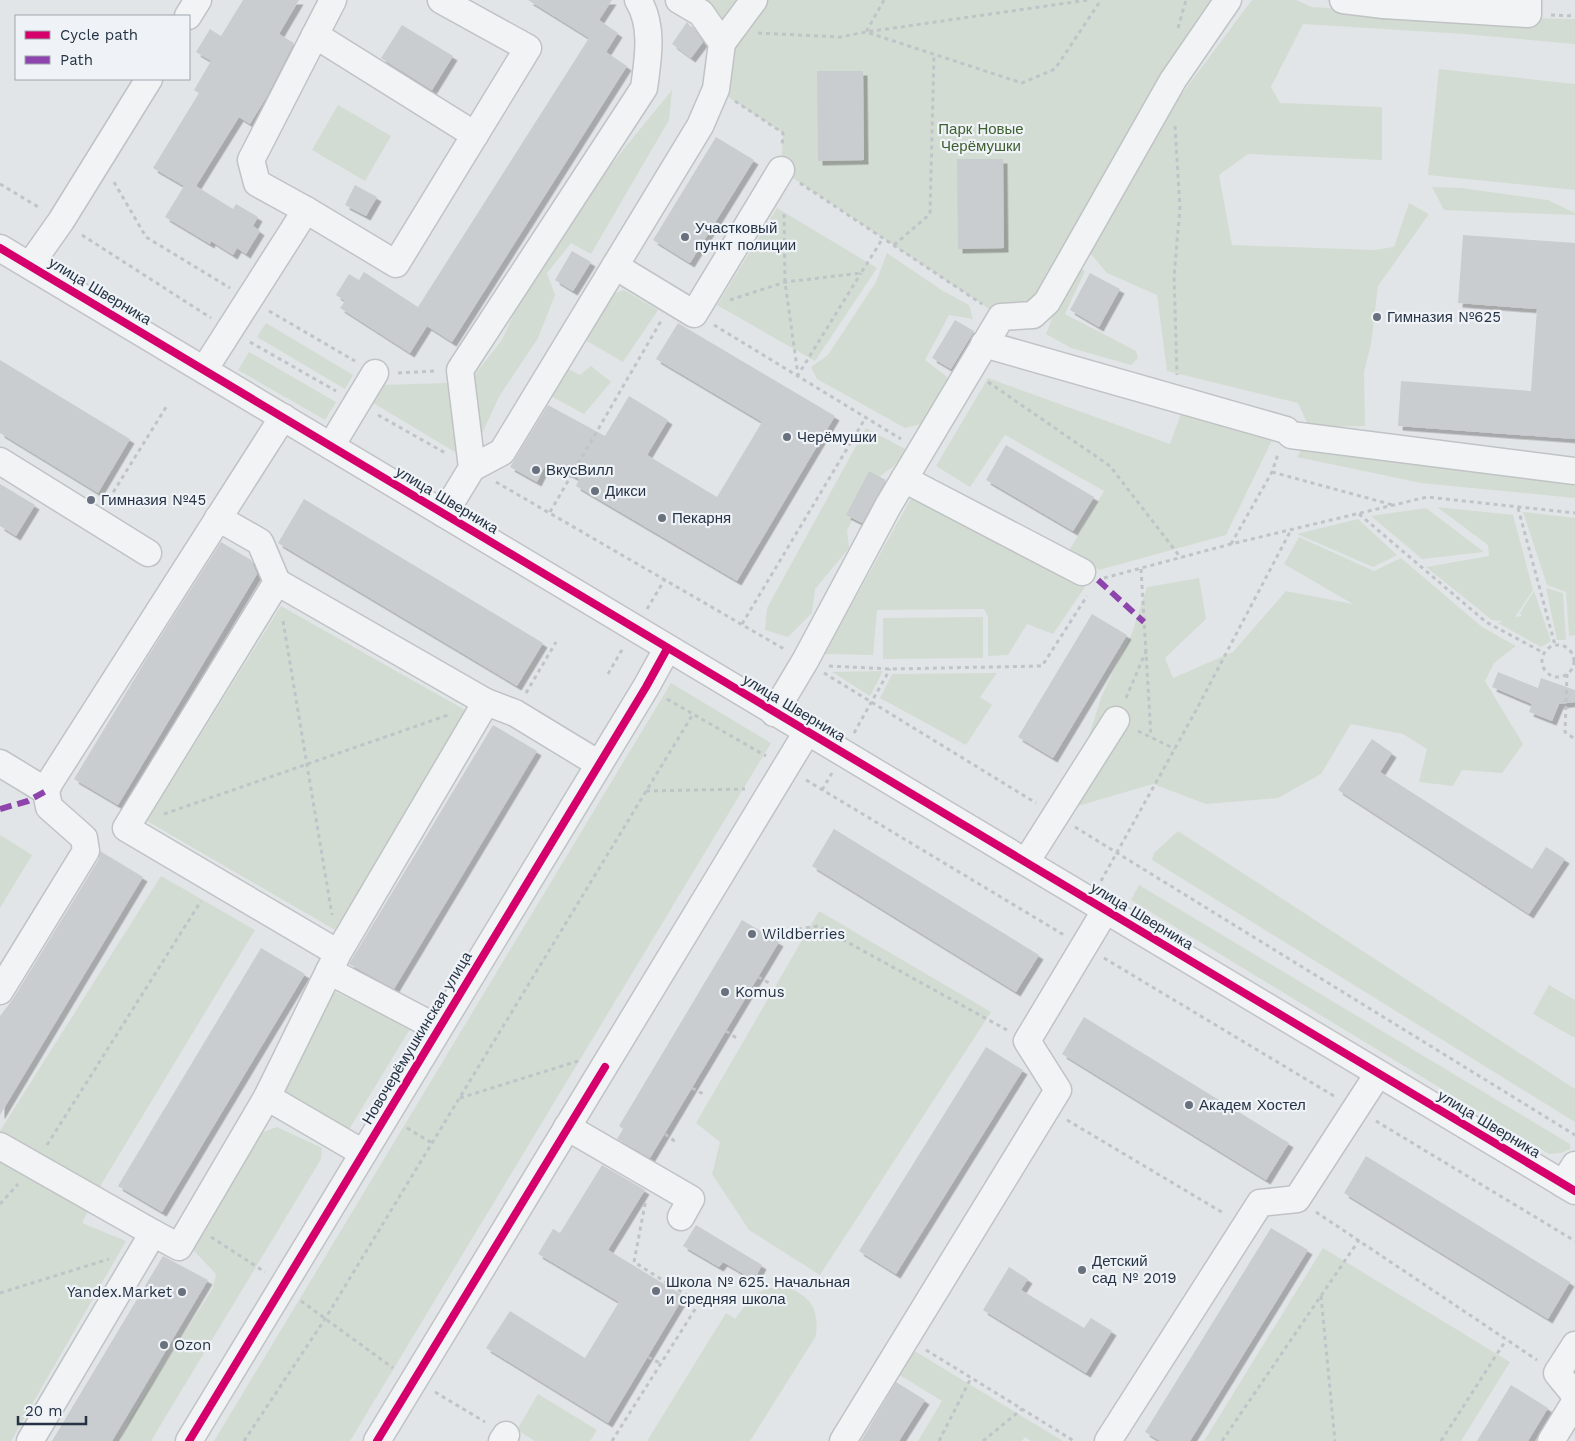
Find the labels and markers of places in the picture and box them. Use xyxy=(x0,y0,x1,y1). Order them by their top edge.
place label: Участковый пункт полиции xyxy=(695,219,796,254)
marker: Участковый пункт полиции xyxy=(679,231,691,243)
place label: Гимназия №625 xyxy=(1387,308,1501,326)
marker: Гимназия №625 xyxy=(1371,311,1383,323)
place label: Черёмушки xyxy=(797,428,877,446)
marker: Черёмушки xyxy=(781,431,793,443)
place label: ВкусВилл xyxy=(546,461,613,479)
marker: ВкусВилл xyxy=(530,464,542,476)
place label: Дикси xyxy=(605,482,646,500)
marker: Дикси xyxy=(589,485,601,497)
place label: Гимназия №45 xyxy=(101,491,206,509)
marker: Гимназия №45 xyxy=(85,494,97,506)
place label: Пекарня xyxy=(672,509,731,527)
marker: Пекарня xyxy=(656,512,668,524)
place label: Wildberries xyxy=(762,925,845,943)
marker: Wildberries xyxy=(746,928,758,940)
place label: Komus xyxy=(735,983,785,1001)
marker: Komus xyxy=(719,986,731,998)
place label: Академ Хостел xyxy=(1199,1096,1306,1114)
marker: Академ Хостел xyxy=(1183,1099,1195,1111)
place label: Детский сад № 2019 xyxy=(1092,1252,1176,1287)
marker: Детский сад № 2019 xyxy=(1076,1264,1088,1276)
place label: Школа № 625. Начальная и средняя школа xyxy=(666,1273,850,1308)
place label: Yandex.Market xyxy=(67,1283,173,1301)
marker: Школа № 625. Начальная и средняя школа xyxy=(650,1285,662,1297)
marker: Yandex.Market xyxy=(176,1286,188,1298)
place label: Ozon xyxy=(174,1336,211,1354)
marker: Ozon xyxy=(158,1339,170,1351)

